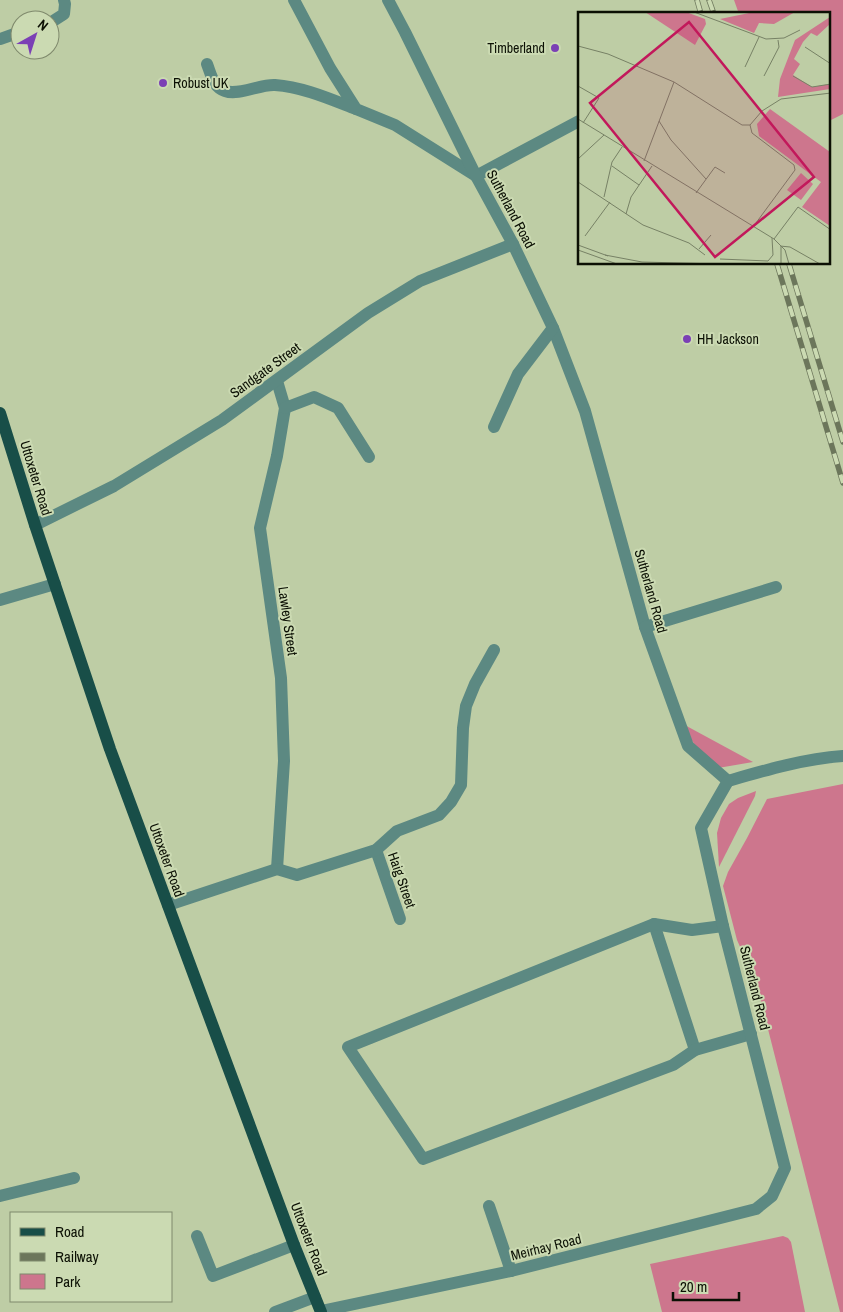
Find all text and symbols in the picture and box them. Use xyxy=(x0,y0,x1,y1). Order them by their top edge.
north arrow xyxy=(10,10,60,60)
inset map xyxy=(578,12,830,265)
text: N xyxy=(34,15,52,35)
place label: Timberland xyxy=(487,39,545,57)
marker: Timberland xyxy=(549,42,561,54)
place label: Robust UK xyxy=(173,74,229,92)
marker: Robust UK xyxy=(157,77,169,89)
street label: Sutherland Road xyxy=(483,167,539,251)
place label: HH Jackson xyxy=(697,330,759,348)
marker: HH Jackson xyxy=(681,333,693,345)
street label: Sandgate Street xyxy=(226,338,304,402)
street label: Uttoxeter Road xyxy=(16,438,56,518)
street label: Sutherland Road xyxy=(630,547,672,635)
street label: Lawley Street xyxy=(274,585,302,657)
street label: Uttoxeter Road xyxy=(145,821,189,899)
street label: Haig Street xyxy=(384,850,420,910)
street label: Sutherland Road xyxy=(736,944,774,1032)
street label: Uttoxeter Road xyxy=(287,1200,331,1278)
legend xyxy=(10,1212,172,1302)
text: Road xyxy=(55,1221,84,1242)
street label: Meirhay Road xyxy=(509,1230,583,1264)
text: Railway xyxy=(55,1246,100,1267)
scale bar xyxy=(673,1270,739,1302)
text: Park xyxy=(55,1271,81,1292)
text: 20 m xyxy=(680,1276,707,1297)

